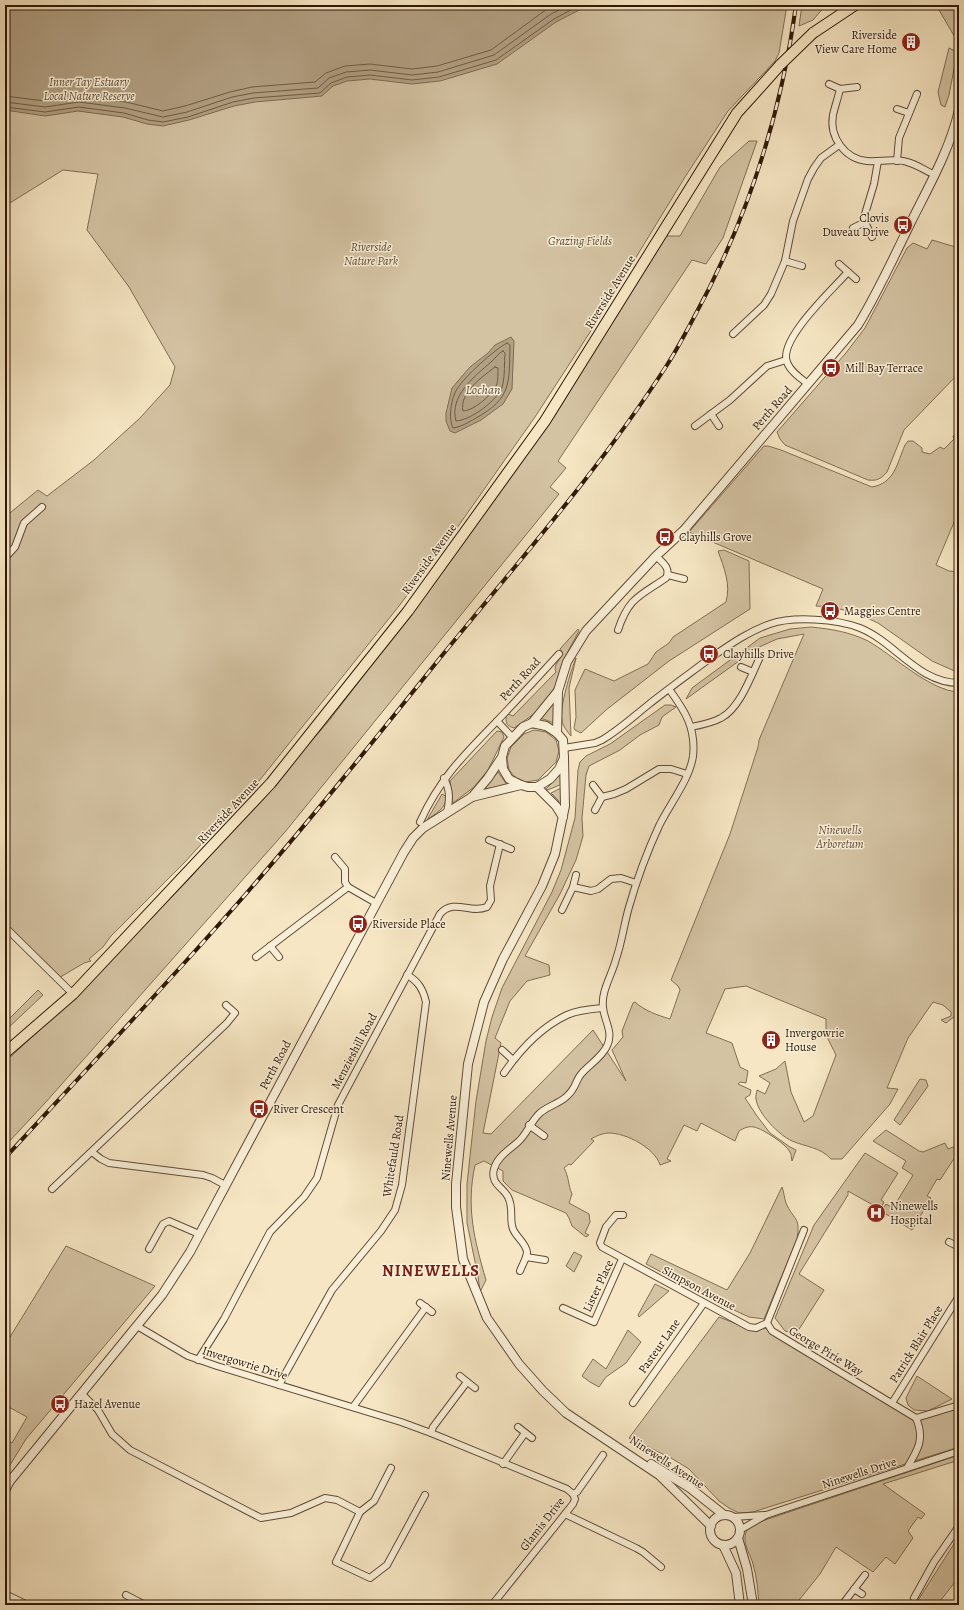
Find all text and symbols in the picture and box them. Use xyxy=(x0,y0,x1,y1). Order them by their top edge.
place label: Riverside View Care Home xyxy=(814,27,897,57)
building icon: Riverside View Care Home xyxy=(900,31,922,53)
park label: Inner Tay Estuary Local Nature Reserve xyxy=(43,74,135,104)
place label: Clovis Duveau Drive xyxy=(822,210,889,240)
bus stop icon: Clovis Duveau Drive xyxy=(892,214,914,236)
park label: Grazing Fields xyxy=(548,233,612,249)
park label: Riverside Nature Park xyxy=(344,239,399,269)
street label: Riverside Avenue xyxy=(581,252,639,332)
bus stop icon: Mill Bay Terrace xyxy=(820,357,842,379)
place label: Mill Bay Terrace xyxy=(845,360,923,376)
water label: Lochan xyxy=(466,381,500,398)
street label: Perth Road xyxy=(748,382,796,434)
street label: Riverside Avenue xyxy=(398,520,460,598)
bus stop icon: Clayhills Grove xyxy=(654,526,676,548)
place label: Clayhills Grove xyxy=(679,529,752,545)
bus stop icon: Maggies Centre xyxy=(819,600,841,622)
place label: Maggies Centre xyxy=(844,603,921,619)
bus stop icon: Clayhills Drive xyxy=(698,643,720,665)
place label: Clayhills Drive xyxy=(723,646,794,662)
street label: Perth Road xyxy=(496,653,545,704)
street label: Riverside Avenue xyxy=(194,775,262,847)
park label: Ninewells Arboretum xyxy=(815,822,864,852)
bus stop icon: Riverside Place xyxy=(347,913,369,935)
place label: Riverside Place xyxy=(372,916,446,932)
street label: Menzieshill Road xyxy=(327,1010,381,1092)
place label: Invergowrie House xyxy=(785,1025,844,1055)
building icon: Invergowrie House xyxy=(760,1029,782,1051)
street label: Perth Road xyxy=(255,1037,295,1092)
street label: Ninewells Avenue xyxy=(437,1094,461,1182)
bus stop icon: River Crescent xyxy=(248,1098,270,1120)
place label: River Crescent xyxy=(273,1101,344,1117)
street label: Whitefauld Road xyxy=(378,1113,407,1199)
place label: Ninewells Hospital xyxy=(890,1198,938,1228)
hospital icon: Ninewells Hospital xyxy=(865,1202,887,1224)
street label: Lister Place xyxy=(579,1257,617,1315)
district label: NINEWELLS xyxy=(382,1260,480,1282)
street label: Simpson Avenue xyxy=(659,1262,739,1314)
street label: Patrick Blair Place xyxy=(886,1302,946,1386)
street label: Pasteur Lane xyxy=(634,1316,684,1376)
street label: George Pirie Way xyxy=(786,1323,867,1380)
street label: Invergowrie Drive xyxy=(200,1342,290,1384)
bus stop icon: Hazel Avenue xyxy=(49,1393,71,1415)
place label: Hazel Avenue xyxy=(74,1396,140,1412)
street label: Ninewells Avenue xyxy=(626,1432,708,1492)
street label: Ninewells Drive xyxy=(820,1453,898,1493)
street label: Glamis Drive xyxy=(516,1494,568,1554)

